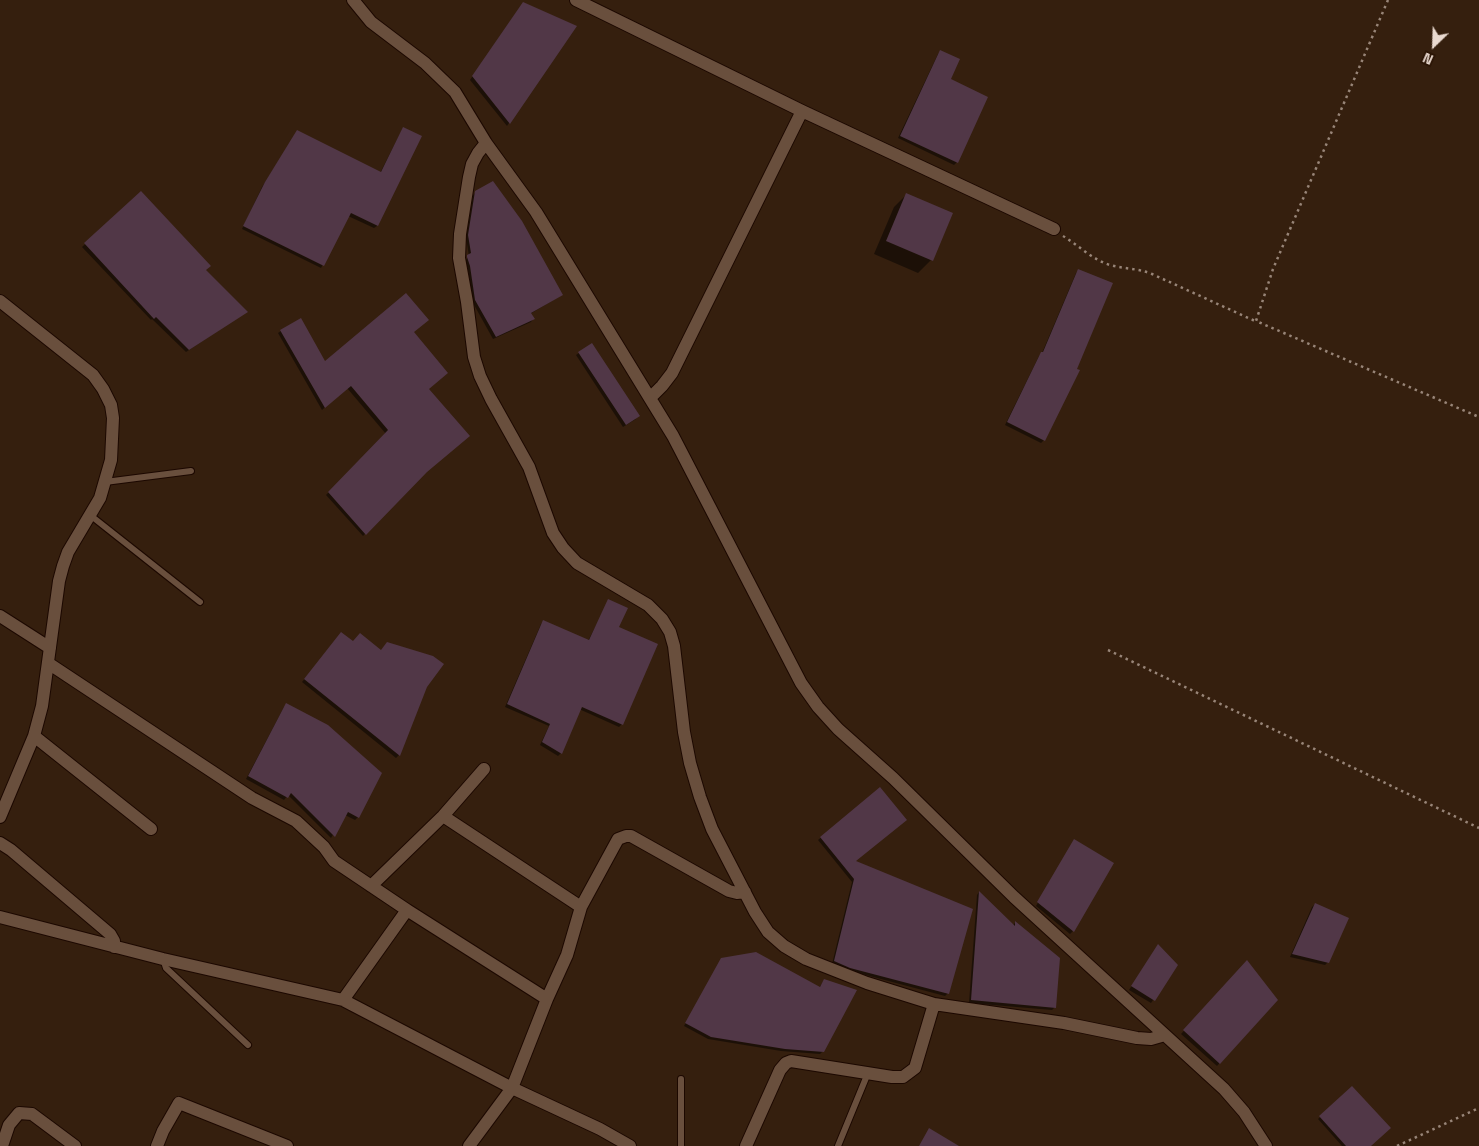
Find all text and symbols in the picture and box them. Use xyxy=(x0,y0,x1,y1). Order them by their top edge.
north arrow xyxy=(1409,20,1459,70)
text: N xyxy=(1420,49,1436,69)

